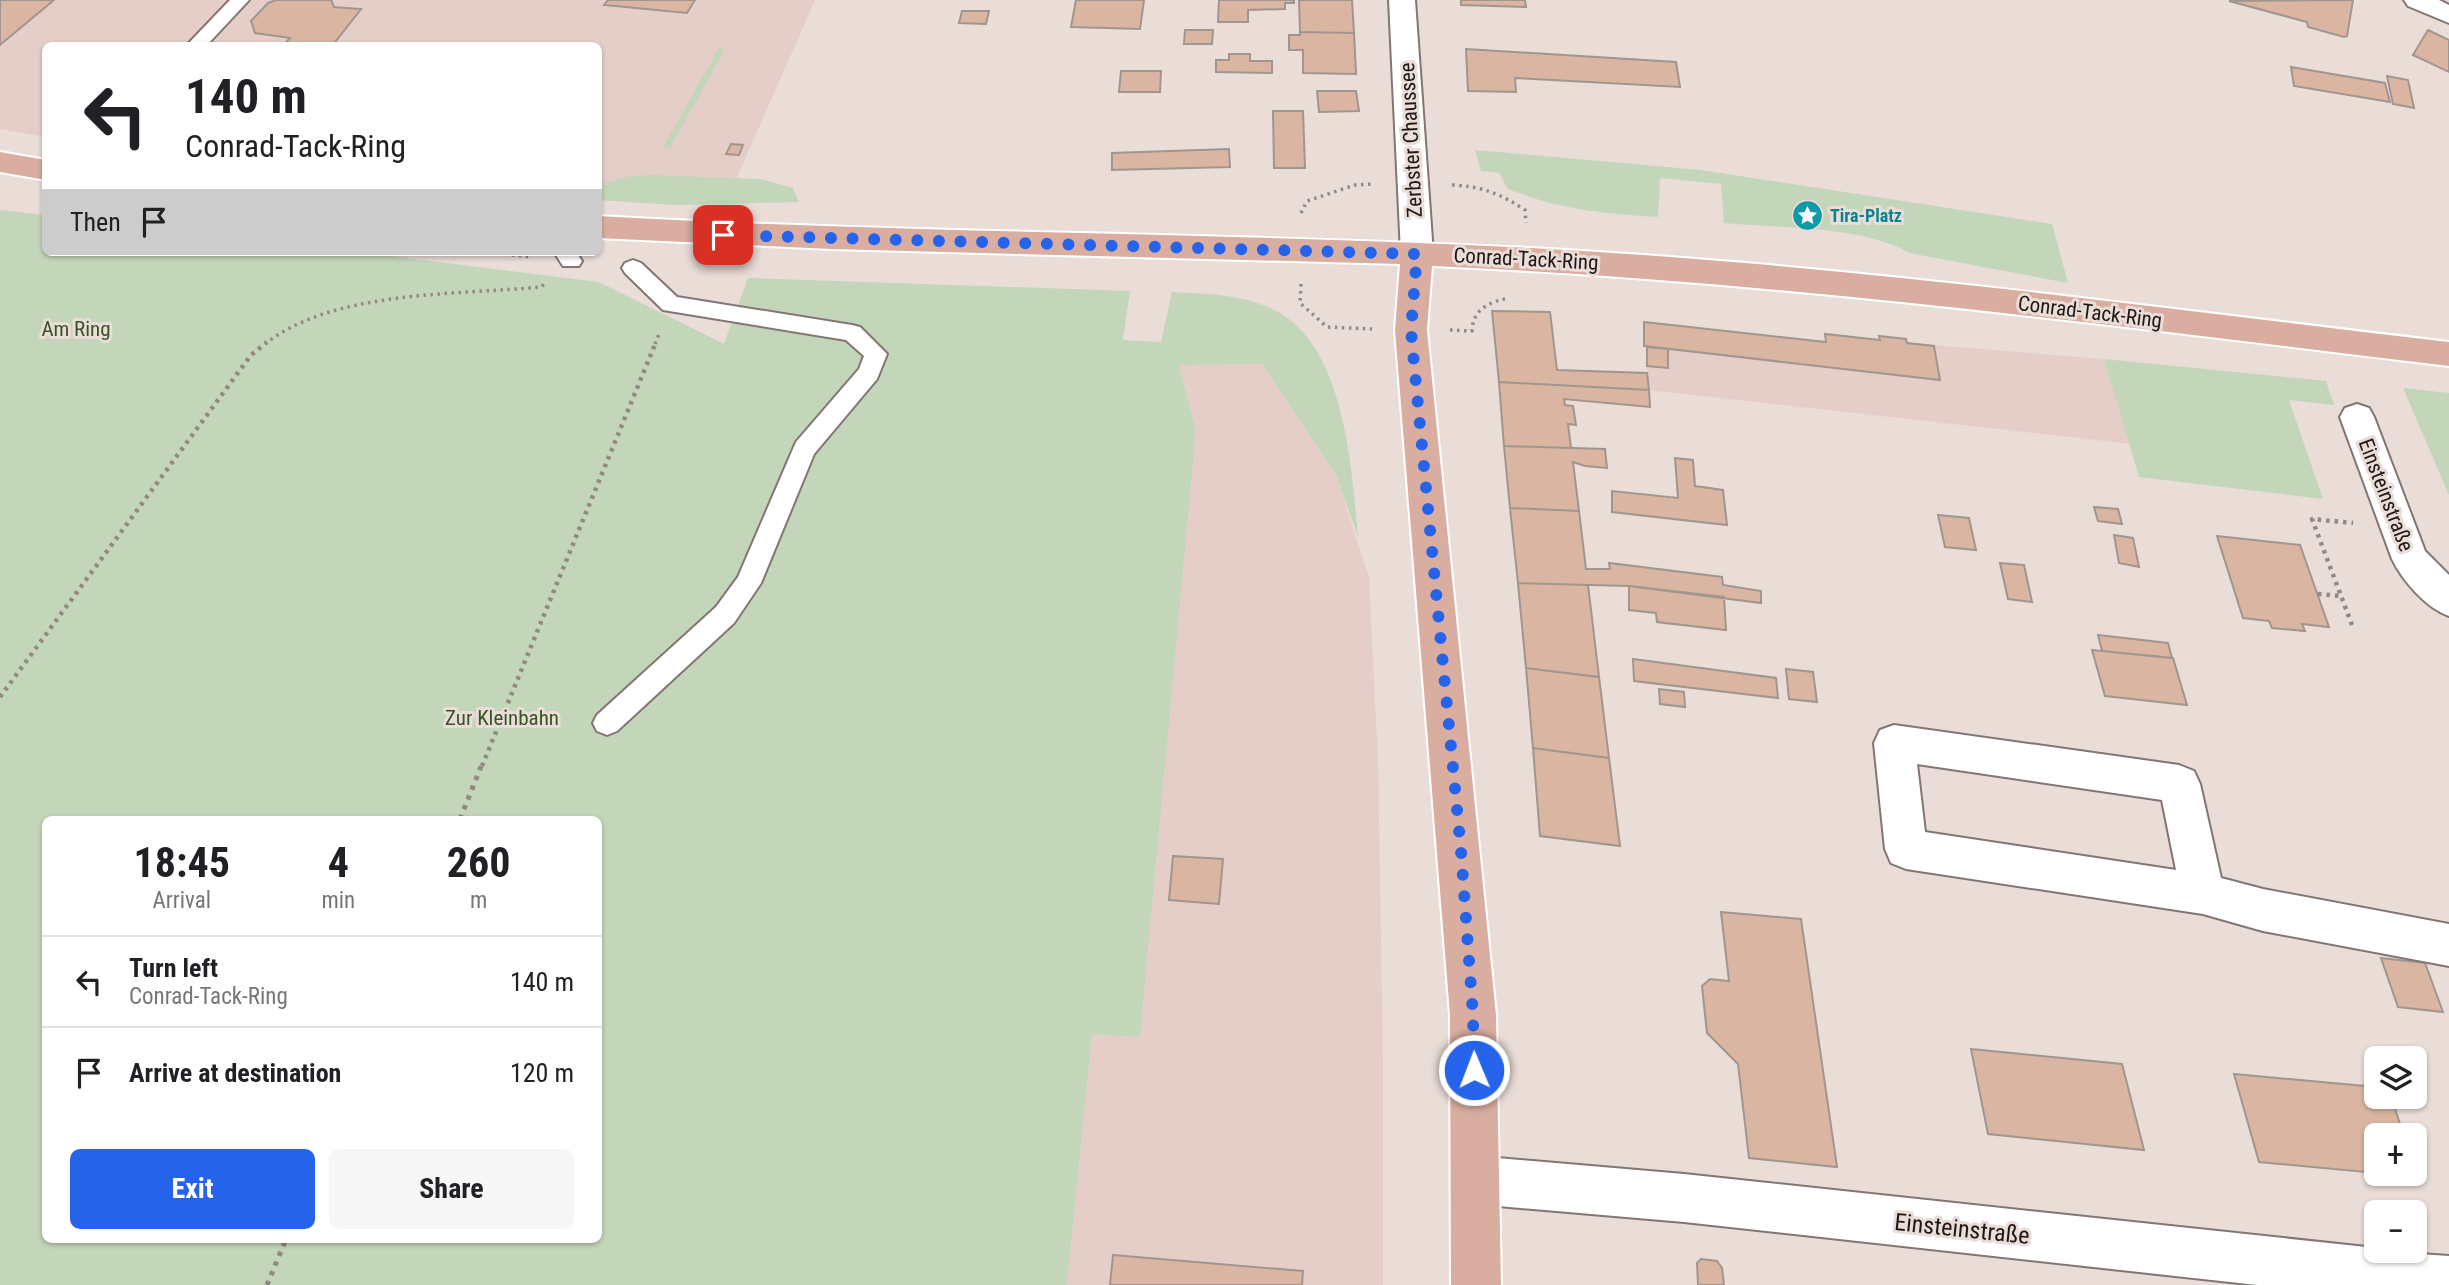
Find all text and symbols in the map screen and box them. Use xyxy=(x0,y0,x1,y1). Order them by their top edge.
street label: Zerbster Chaussee xyxy=(1395,62,1427,218)
text: 140 m xyxy=(185,68,307,125)
icon: left xyxy=(70,70,161,161)
text: Conrad-Tack-Ring xyxy=(185,127,406,165)
place icon: Tira-Platz xyxy=(1790,198,1824,232)
icon: arrive xyxy=(135,203,173,241)
pin xyxy=(693,205,753,265)
place label: Tira-Platz xyxy=(1830,205,1902,226)
text: Then xyxy=(70,207,121,237)
icon: arrive xyxy=(704,216,742,254)
street label: Conrad-Tack-Ring xyxy=(1453,243,1599,275)
street label: Conrad-Tack-Ring xyxy=(2017,291,2163,333)
park label: Am Ring xyxy=(41,317,111,341)
street label: Einsteinstraße xyxy=(2354,435,2419,555)
park label: Zur Kleinbahn xyxy=(445,706,559,730)
text: 18:45 xyxy=(134,838,230,887)
text: 4 xyxy=(328,838,349,887)
text: 260 xyxy=(447,838,510,887)
text: Arrival xyxy=(152,887,211,914)
text: min xyxy=(321,887,355,914)
text: m xyxy=(470,887,487,914)
text: Turn left xyxy=(129,953,218,983)
icon: left xyxy=(70,963,108,1001)
text: 140 m xyxy=(510,967,574,997)
text: Conrad-Tack-Ring xyxy=(129,983,288,1010)
position arrow xyxy=(1437,1033,1511,1107)
map controls xyxy=(2364,1046,2427,1263)
button: layers xyxy=(2364,1046,2427,1109)
icon: arrive xyxy=(70,1054,108,1092)
text: Arrive at destination xyxy=(129,1058,341,1088)
text: 120 m xyxy=(510,1058,574,1088)
button: + xyxy=(2364,1123,2427,1186)
button: Exit xyxy=(70,1149,315,1229)
button: Share xyxy=(329,1149,574,1229)
button: − xyxy=(2364,1200,2427,1263)
street label: Einsteinstraße xyxy=(1893,1208,2031,1250)

